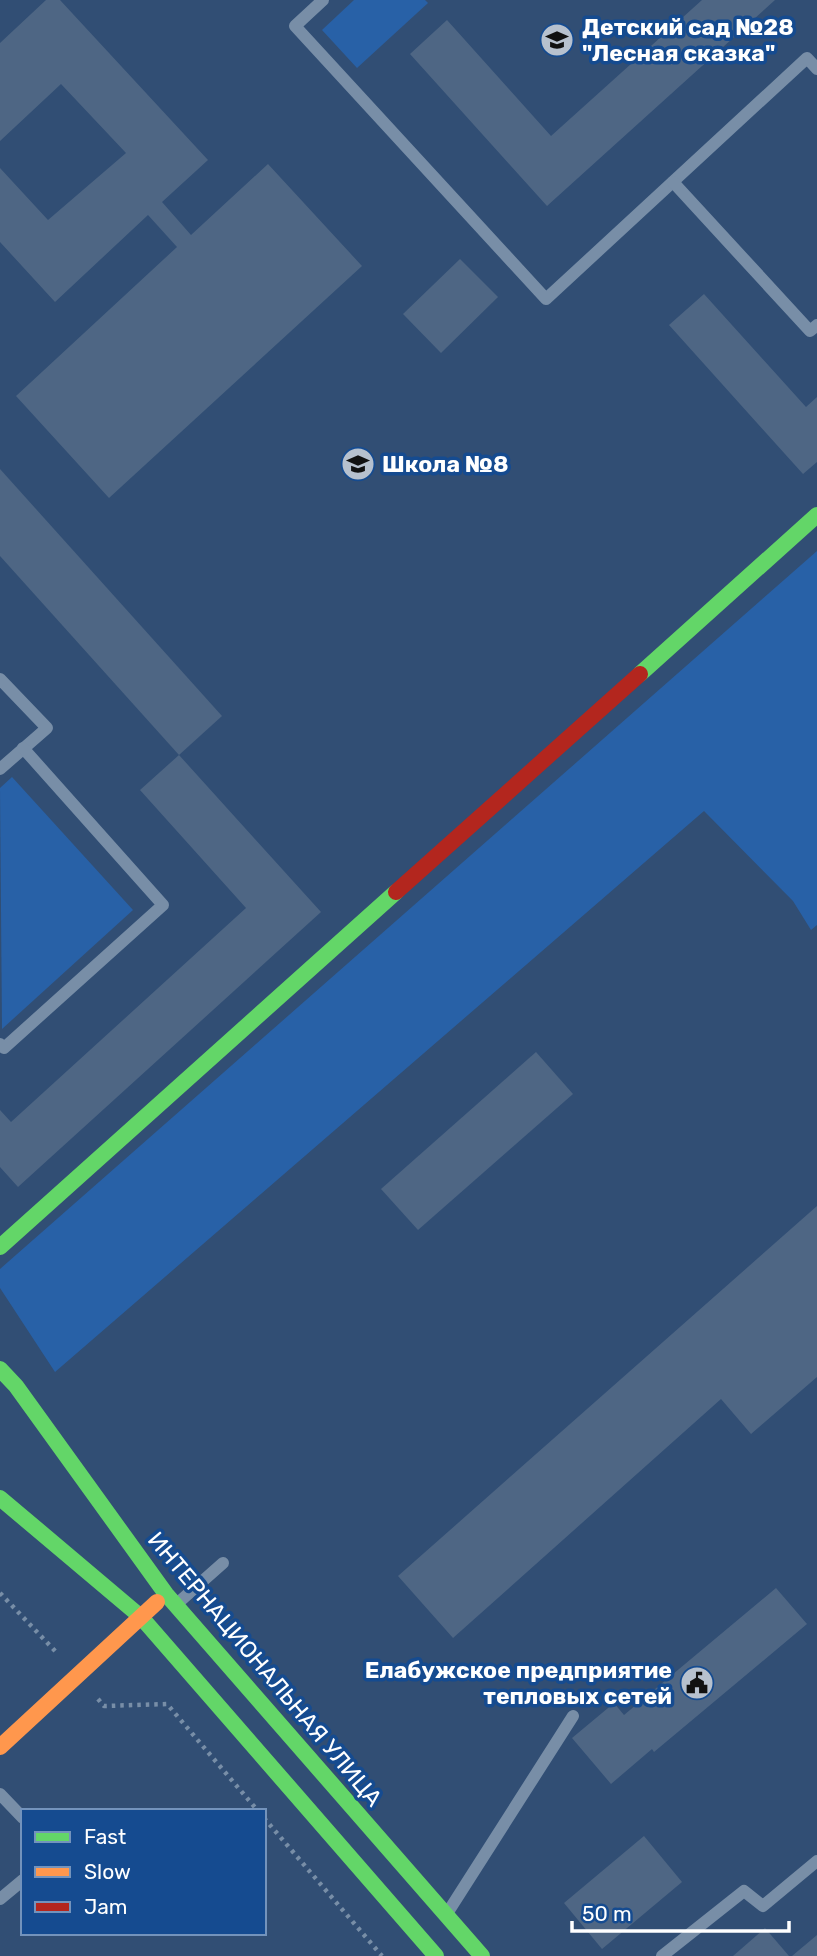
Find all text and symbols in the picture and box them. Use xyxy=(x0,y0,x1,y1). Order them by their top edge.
place label: Детский сад №28 "Лесная сказка" xyxy=(582,13,794,67)
school or university icon: Детский сад №28 "Лесная сказка" xyxy=(538,21,576,59)
school or university icon: Школа №8 xyxy=(339,445,377,483)
place label: Школа №8 xyxy=(382,450,509,478)
street label: ИНТЕРНАЦИОНАЛЬНАЯ УЛИЦА xyxy=(142,1526,388,1812)
place label: Елабужское предприятие тепловых сетей xyxy=(365,1656,672,1710)
public building icon: Елабужское предприятие тепловых сетей xyxy=(678,1664,716,1702)
legend xyxy=(21,1809,266,1935)
text: Fast xyxy=(84,1824,126,1849)
text: Slow xyxy=(84,1859,131,1884)
scale bar xyxy=(572,1890,789,1934)
text: Jam xyxy=(84,1894,128,1919)
text: 50 m xyxy=(582,1901,632,1926)

